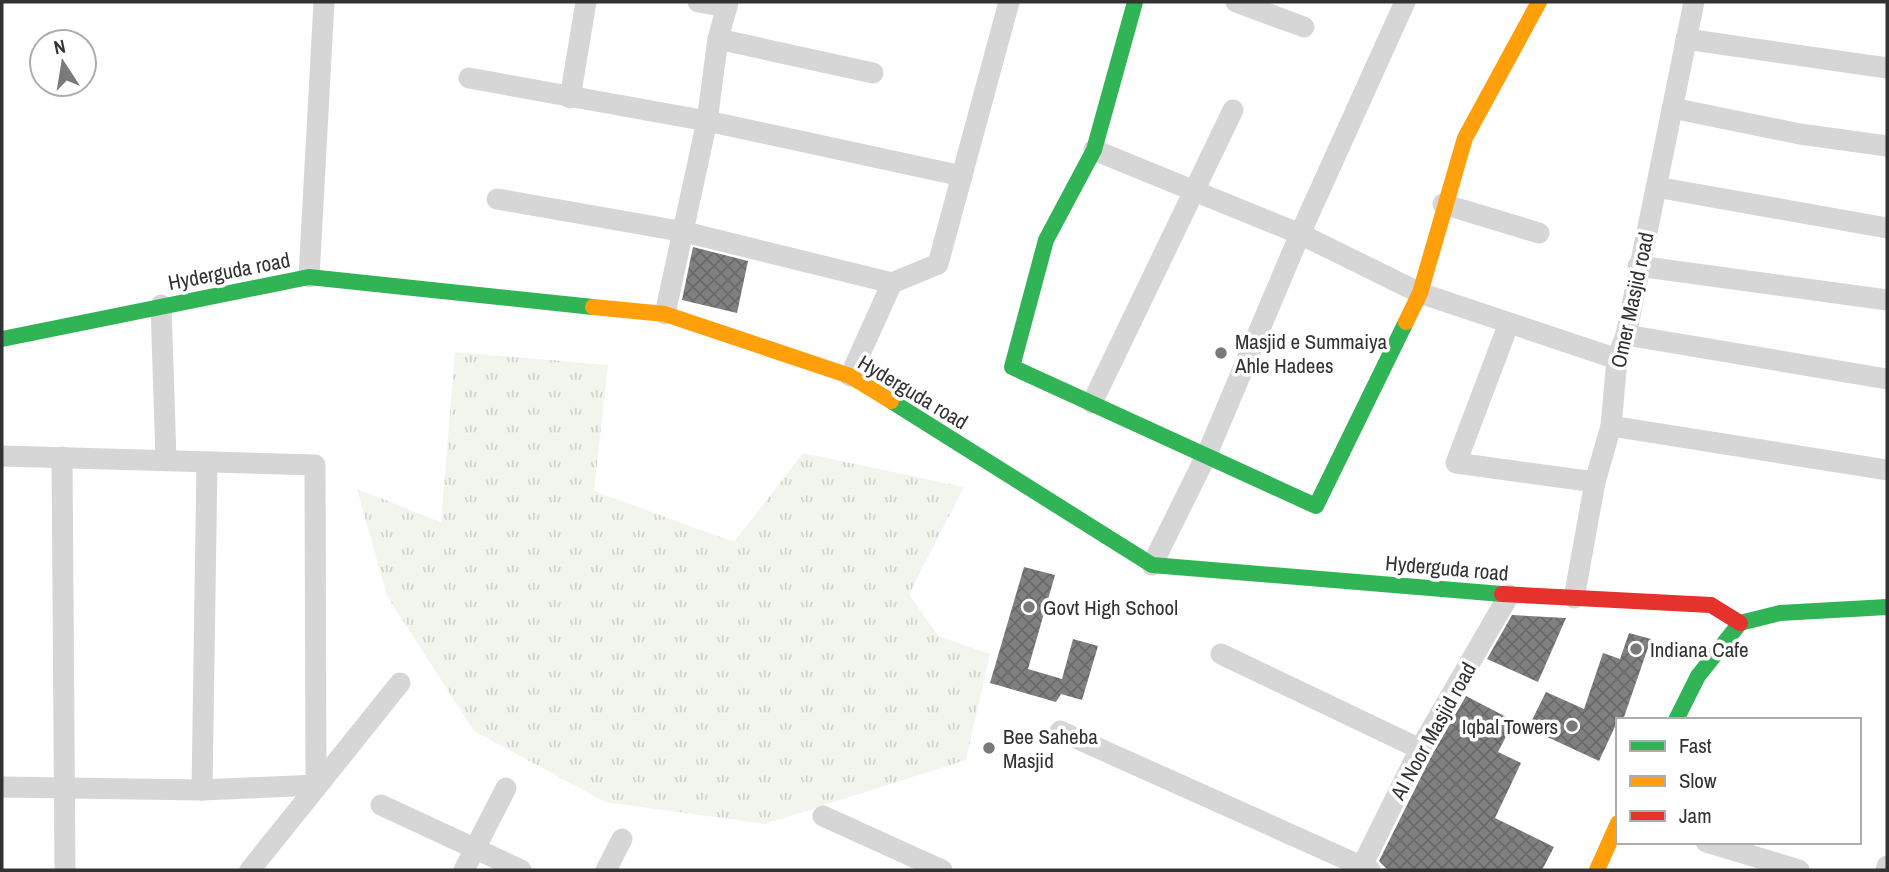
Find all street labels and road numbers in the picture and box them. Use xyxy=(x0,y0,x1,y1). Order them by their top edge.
street label: Omer Masjid road xyxy=(1603,230,1661,370)
street label: Hyderguda road xyxy=(166,245,292,297)
street label: Hyderguda road xyxy=(853,348,973,436)
street label: Hyderguda road xyxy=(1384,548,1510,588)
street label: AI Noor Masjid road xyxy=(1383,657,1483,806)

